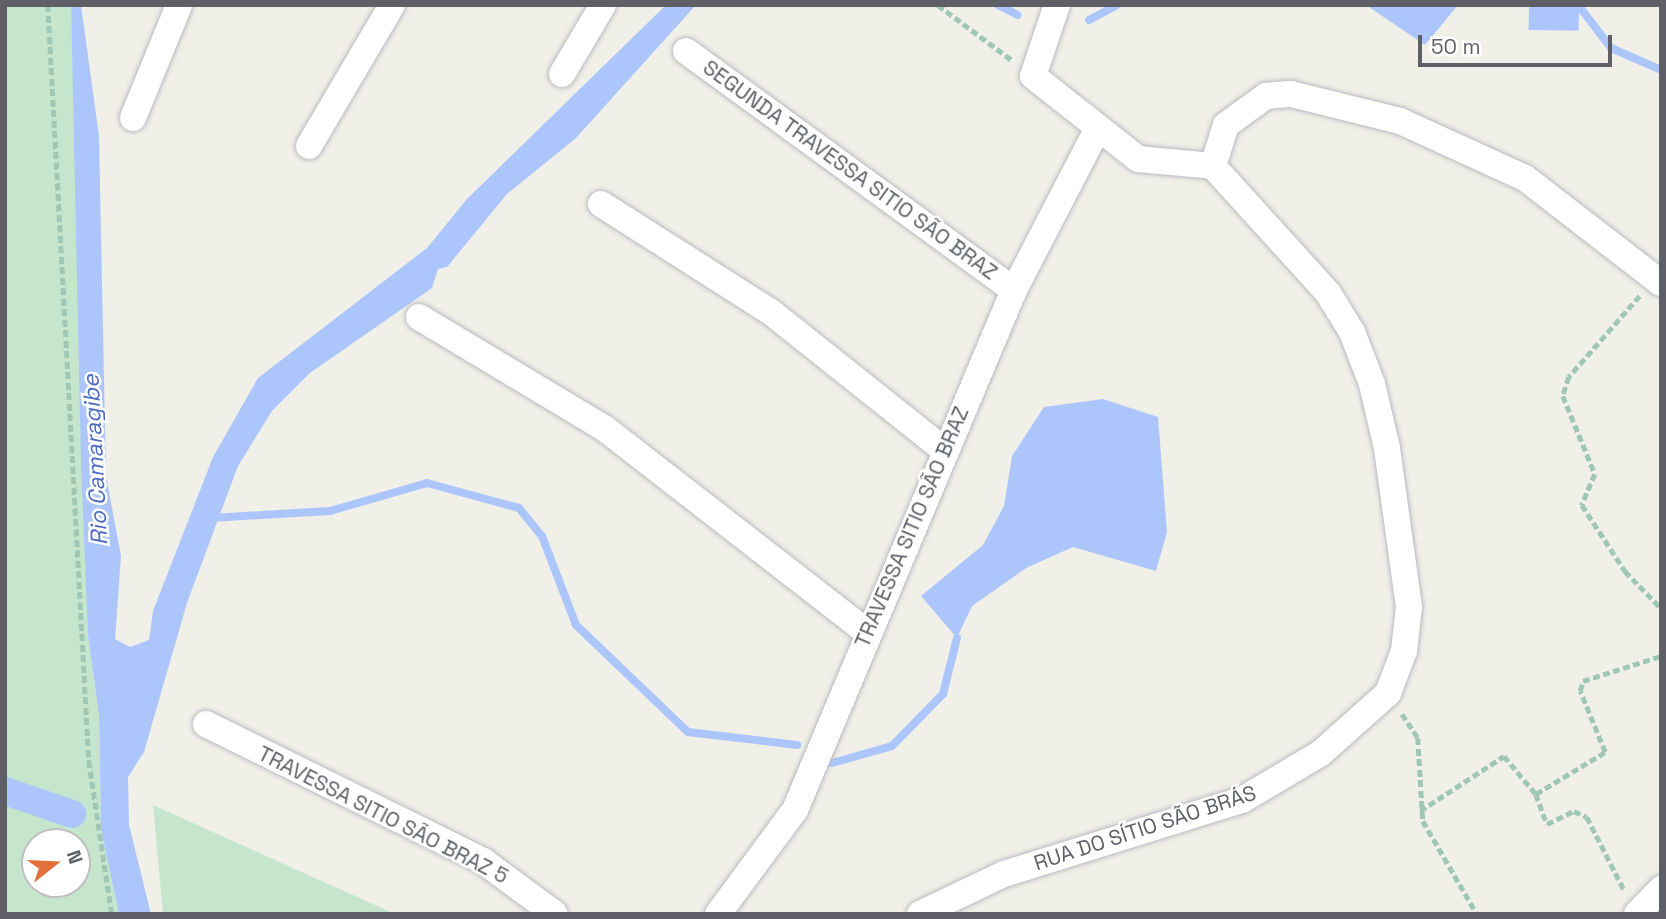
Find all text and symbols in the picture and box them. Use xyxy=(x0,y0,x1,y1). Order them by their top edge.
scale bar xyxy=(1421,21,1615,65)
text: 50 m xyxy=(1431,33,1481,60)
street label: SEGUNDA TRAVESSA SITIO SÃO BRAZ xyxy=(698,54,1002,286)
water label: Rio Camaragibe xyxy=(77,374,113,546)
street label: TRAVESSA SITIO SÃO BRAZ xyxy=(850,403,974,651)
street label: TRAVESSA SITIO SÃO BRAZ 5 xyxy=(254,741,512,889)
street label: RUA DO SÍTIO SÃO BRÁS xyxy=(1031,780,1259,876)
north arrow xyxy=(21,828,91,898)
text: N xyxy=(61,847,88,867)

